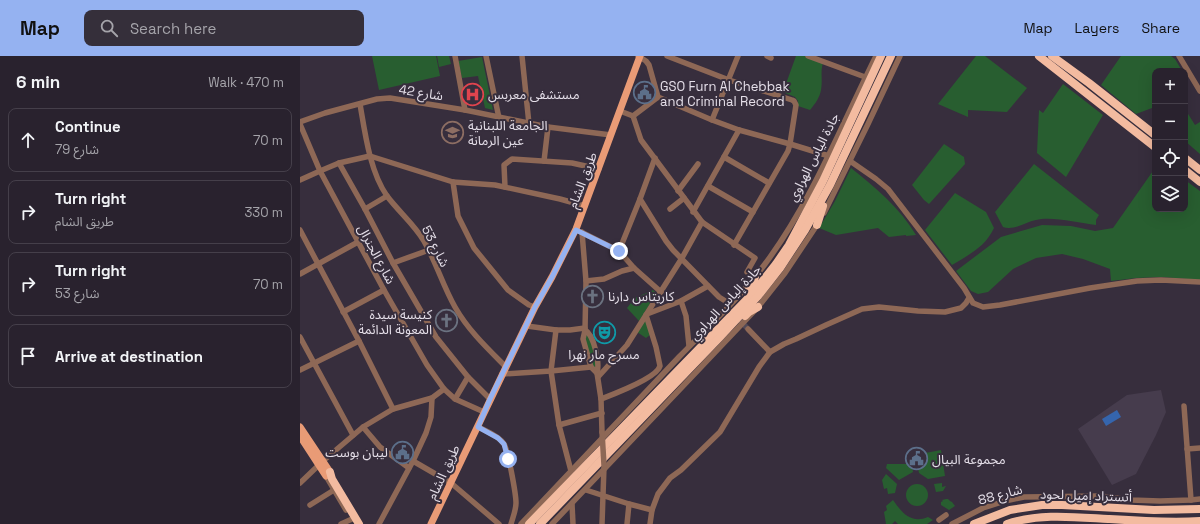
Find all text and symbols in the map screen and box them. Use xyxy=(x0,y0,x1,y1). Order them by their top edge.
search box xyxy=(84,10,364,46)
text: Map xyxy=(20,16,60,41)
icon: search xyxy=(98,17,120,39)
text: Search here xyxy=(130,19,216,38)
text: Map xyxy=(1023,19,1053,37)
text: Layers xyxy=(1075,19,1119,37)
text: Share xyxy=(1141,19,1180,37)
map controls xyxy=(1152,68,1188,212)
button: + xyxy=(1152,68,1188,104)
text: 6 min xyxy=(16,71,60,93)
text: Walk · 470 m xyxy=(208,74,284,91)
place label: GSO Furn Al Chebbak and Criminal Record xyxy=(660,78,790,110)
public building icon: GSO Furn Al Chebbak and Criminal Record xyxy=(631,80,657,106)
street label: شارع 42 xyxy=(397,81,444,106)
hospital icon: مستشفى معربس xyxy=(459,81,485,107)
place label: مستشفى معربس xyxy=(488,86,580,103)
button: − xyxy=(1152,104,1188,140)
street label: جادة الياس الهراوي xyxy=(784,110,845,205)
text: Continue xyxy=(55,117,121,136)
place label: الجامعة اللبنانية عين الرمانة xyxy=(468,117,548,149)
school or university icon: الجامعة اللبنانية عين الرمانة xyxy=(439,119,465,145)
icon: ahead xyxy=(17,129,39,151)
text: 70 m xyxy=(253,132,283,149)
button: locate xyxy=(1152,140,1188,176)
text: شارع 79 xyxy=(55,141,99,158)
street label: طريق الشام xyxy=(564,149,602,211)
button: layers xyxy=(1152,176,1188,212)
text: Turn right xyxy=(55,189,126,208)
icon: right xyxy=(17,201,39,223)
text: 330 m xyxy=(244,204,283,221)
text: طريق الشام xyxy=(55,213,114,230)
street label: شارع الجنرال xyxy=(352,222,399,288)
street label: شارع 53 xyxy=(416,223,453,271)
route end xyxy=(610,242,628,260)
text: Turn right xyxy=(55,261,126,280)
street label: جادة إلياس الهراوي xyxy=(686,261,766,345)
icon: right xyxy=(17,273,39,295)
text: 70 m xyxy=(253,276,283,293)
church icon: كاريتاس دارنا xyxy=(580,283,606,309)
text: شارع 53 xyxy=(55,285,99,302)
place label: كاريتاس دارنا xyxy=(608,288,675,305)
place label: كنيسة سيدة المعونة الدائمة xyxy=(358,306,433,338)
church icon: كنيسة سيدة المعونة الدائمة xyxy=(434,308,460,334)
theatre icon: مسرح مار نهرا xyxy=(591,319,617,345)
icon: arrive xyxy=(17,345,39,367)
place label: مسرح مار نهرا xyxy=(568,346,640,365)
text: Arrive at destination xyxy=(55,347,203,366)
public building icon: ليبان بوست xyxy=(390,439,416,465)
street label: طريق الشام xyxy=(423,442,465,503)
place label: ليبان بوست xyxy=(325,444,388,461)
public building icon: مجموعة البيال xyxy=(904,446,930,472)
route start xyxy=(499,450,517,468)
place label: مجموعة البيال xyxy=(932,451,1006,468)
street label: شارع 88 xyxy=(976,480,1025,510)
street label: أتستراد إميل لحود xyxy=(1040,485,1132,507)

